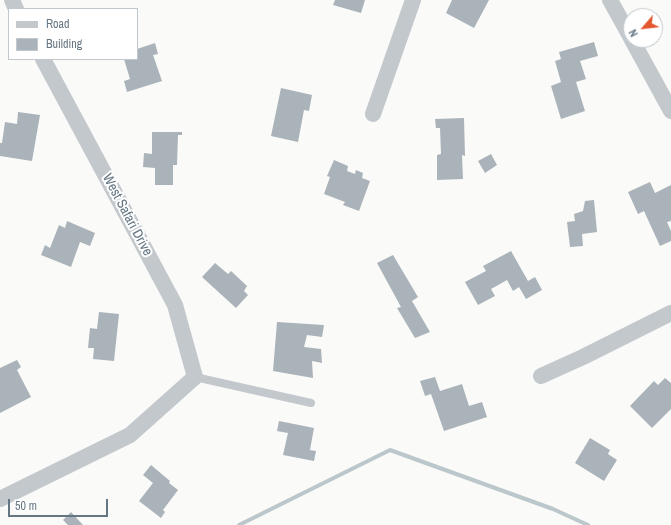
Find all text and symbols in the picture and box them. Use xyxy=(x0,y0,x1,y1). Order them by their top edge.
legend xyxy=(8,8,138,60)
north arrow xyxy=(623,8,663,48)
text: Road xyxy=(46,16,70,32)
text: N xyxy=(626,27,641,39)
text: Building xyxy=(46,36,82,52)
street label: West Safari Drive xyxy=(98,171,156,259)
scale bar xyxy=(10,491,110,517)
text: 50 m xyxy=(15,498,37,514)

